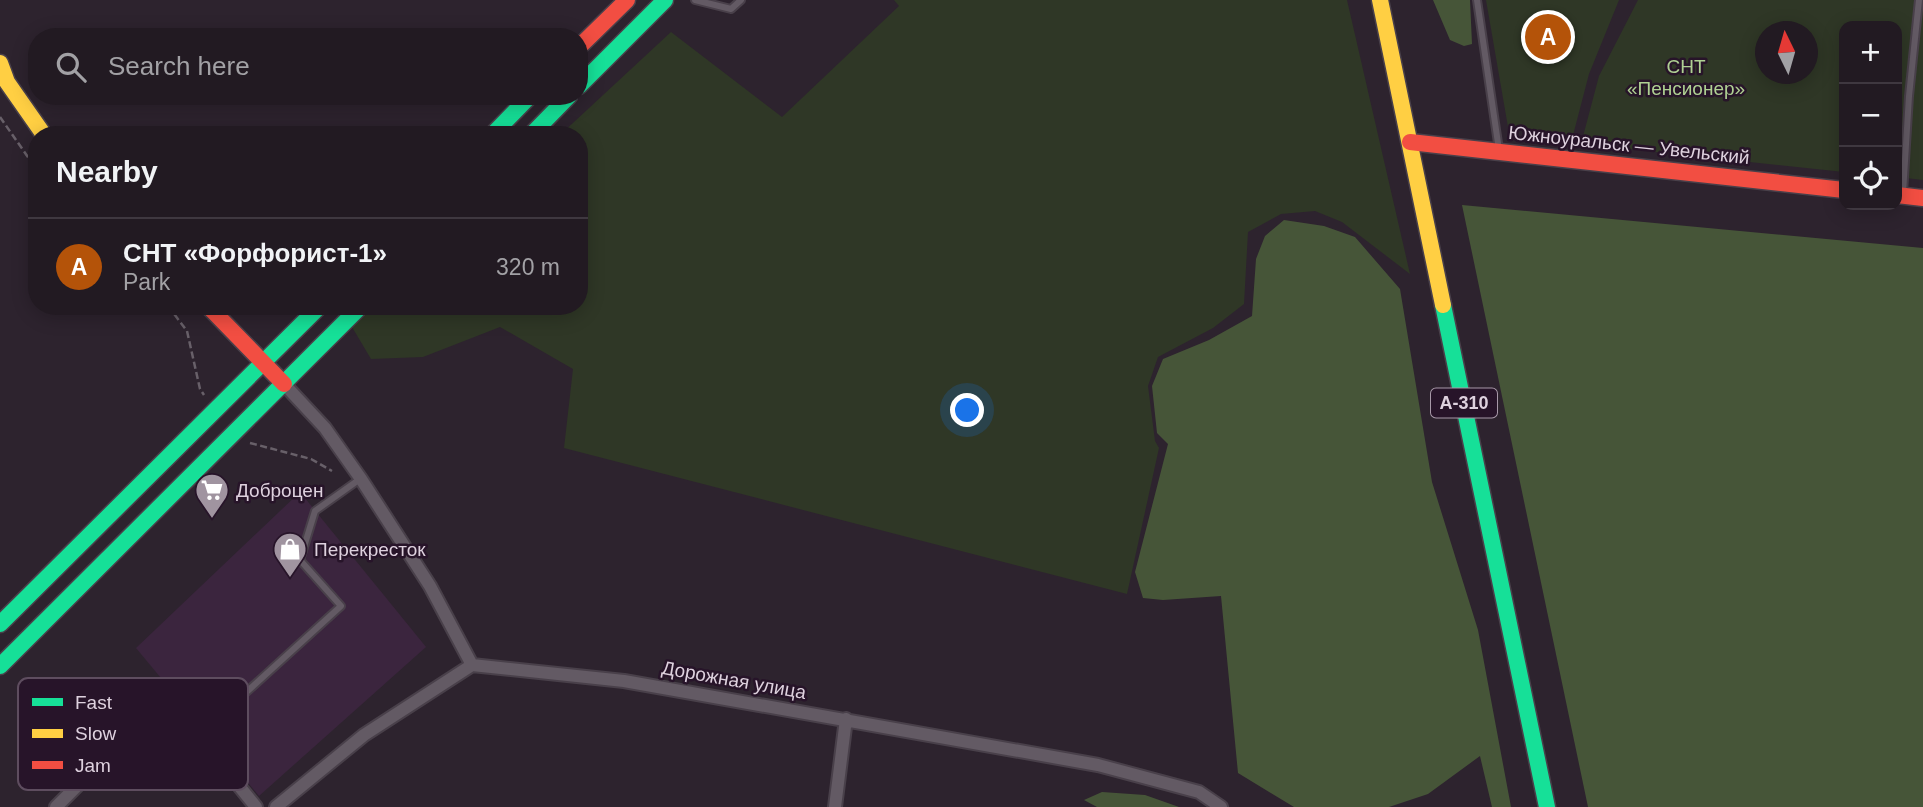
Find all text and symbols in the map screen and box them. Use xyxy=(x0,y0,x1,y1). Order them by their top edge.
pin: A xyxy=(1525,11,1571,63)
north arrow xyxy=(1755,21,1818,84)
map controls xyxy=(1839,21,1902,210)
button: + xyxy=(1839,21,1902,84)
search box xyxy=(28,28,588,105)
icon: search xyxy=(52,48,90,86)
text: Search here xyxy=(108,51,250,81)
park label: СНТ «Пенсионер» xyxy=(1627,56,1745,99)
button: − xyxy=(1839,84,1902,147)
street label: Южноуральск — Увельский xyxy=(1507,122,1751,168)
button: locate xyxy=(1839,147,1902,210)
text: Nearby xyxy=(56,155,158,188)
text: СНТ «Форфорист-1» xyxy=(123,238,387,268)
text: A xyxy=(71,254,87,280)
text: 320 m xyxy=(496,254,560,280)
text: Park xyxy=(123,269,170,295)
road number: А-310 xyxy=(1431,388,1497,418)
your location xyxy=(950,393,984,427)
supermarket icon: Доброцен xyxy=(193,471,231,520)
place label: Доброцен xyxy=(236,480,323,501)
shop icon: Перекресток xyxy=(271,530,309,579)
place label: Перекресток xyxy=(314,539,426,560)
street label: Дорожная улица xyxy=(660,657,808,703)
legend xyxy=(18,678,248,790)
text: Fast xyxy=(75,692,113,713)
text: Slow xyxy=(75,723,116,744)
text: Jam xyxy=(75,755,111,776)

